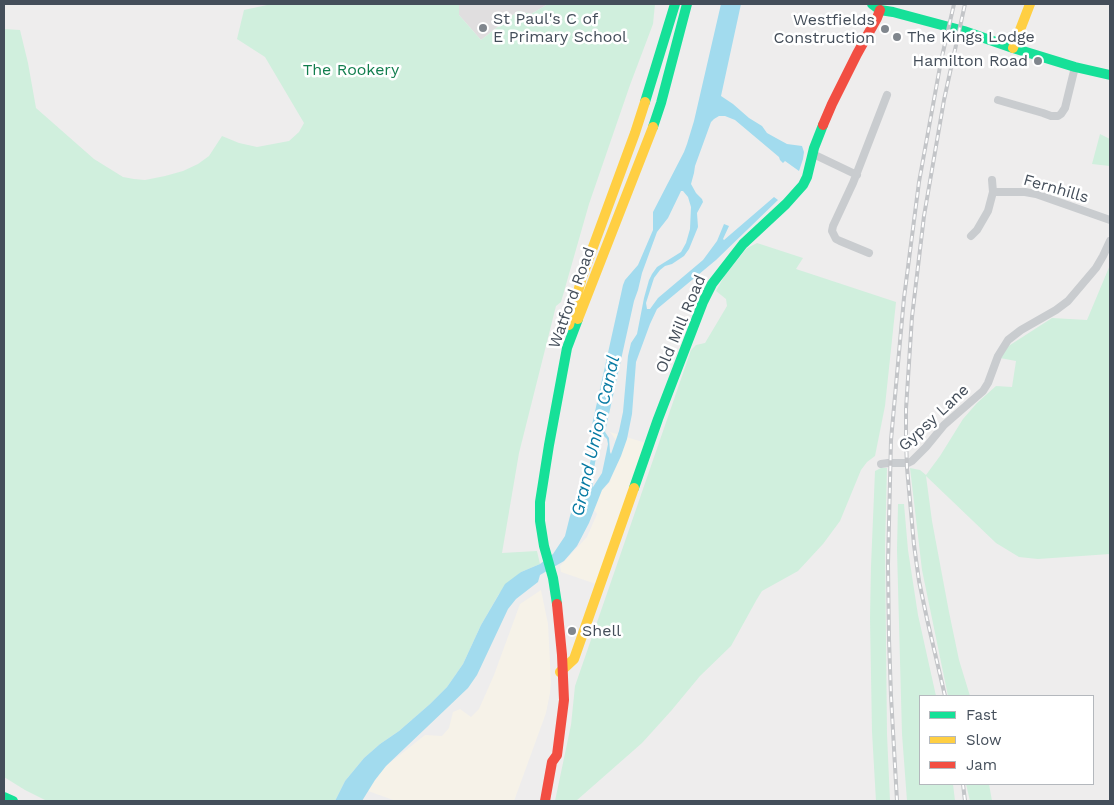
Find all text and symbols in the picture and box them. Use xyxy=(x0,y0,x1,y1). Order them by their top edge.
place label: St Paul's C of E Primary School xyxy=(493,9,627,47)
place label: Westfields Construction xyxy=(774,10,875,48)
marker: St Paul's C of E Primary School xyxy=(477,22,489,34)
marker: Westfields Construction xyxy=(879,23,891,35)
place label: The Kings Lodge xyxy=(907,27,1035,47)
marker: The Kings Lodge xyxy=(891,31,903,43)
place label: Hamilton Road xyxy=(912,51,1028,71)
marker: Hamilton Road xyxy=(1032,55,1044,67)
park label: The Rookery xyxy=(303,60,399,80)
street label: Fernhills xyxy=(1021,171,1091,207)
street label: Watford Road xyxy=(545,245,599,351)
street label: Old Mill Road xyxy=(652,272,710,376)
water label: Grand Union Canal xyxy=(567,354,625,518)
street label: Gypsy Lane xyxy=(895,381,973,455)
place label: Shell xyxy=(582,621,621,641)
marker: Shell xyxy=(566,625,578,637)
legend xyxy=(919,695,1094,785)
text: Fast xyxy=(966,706,997,724)
text: Slow xyxy=(966,731,1002,749)
text: Jam xyxy=(966,756,997,774)

